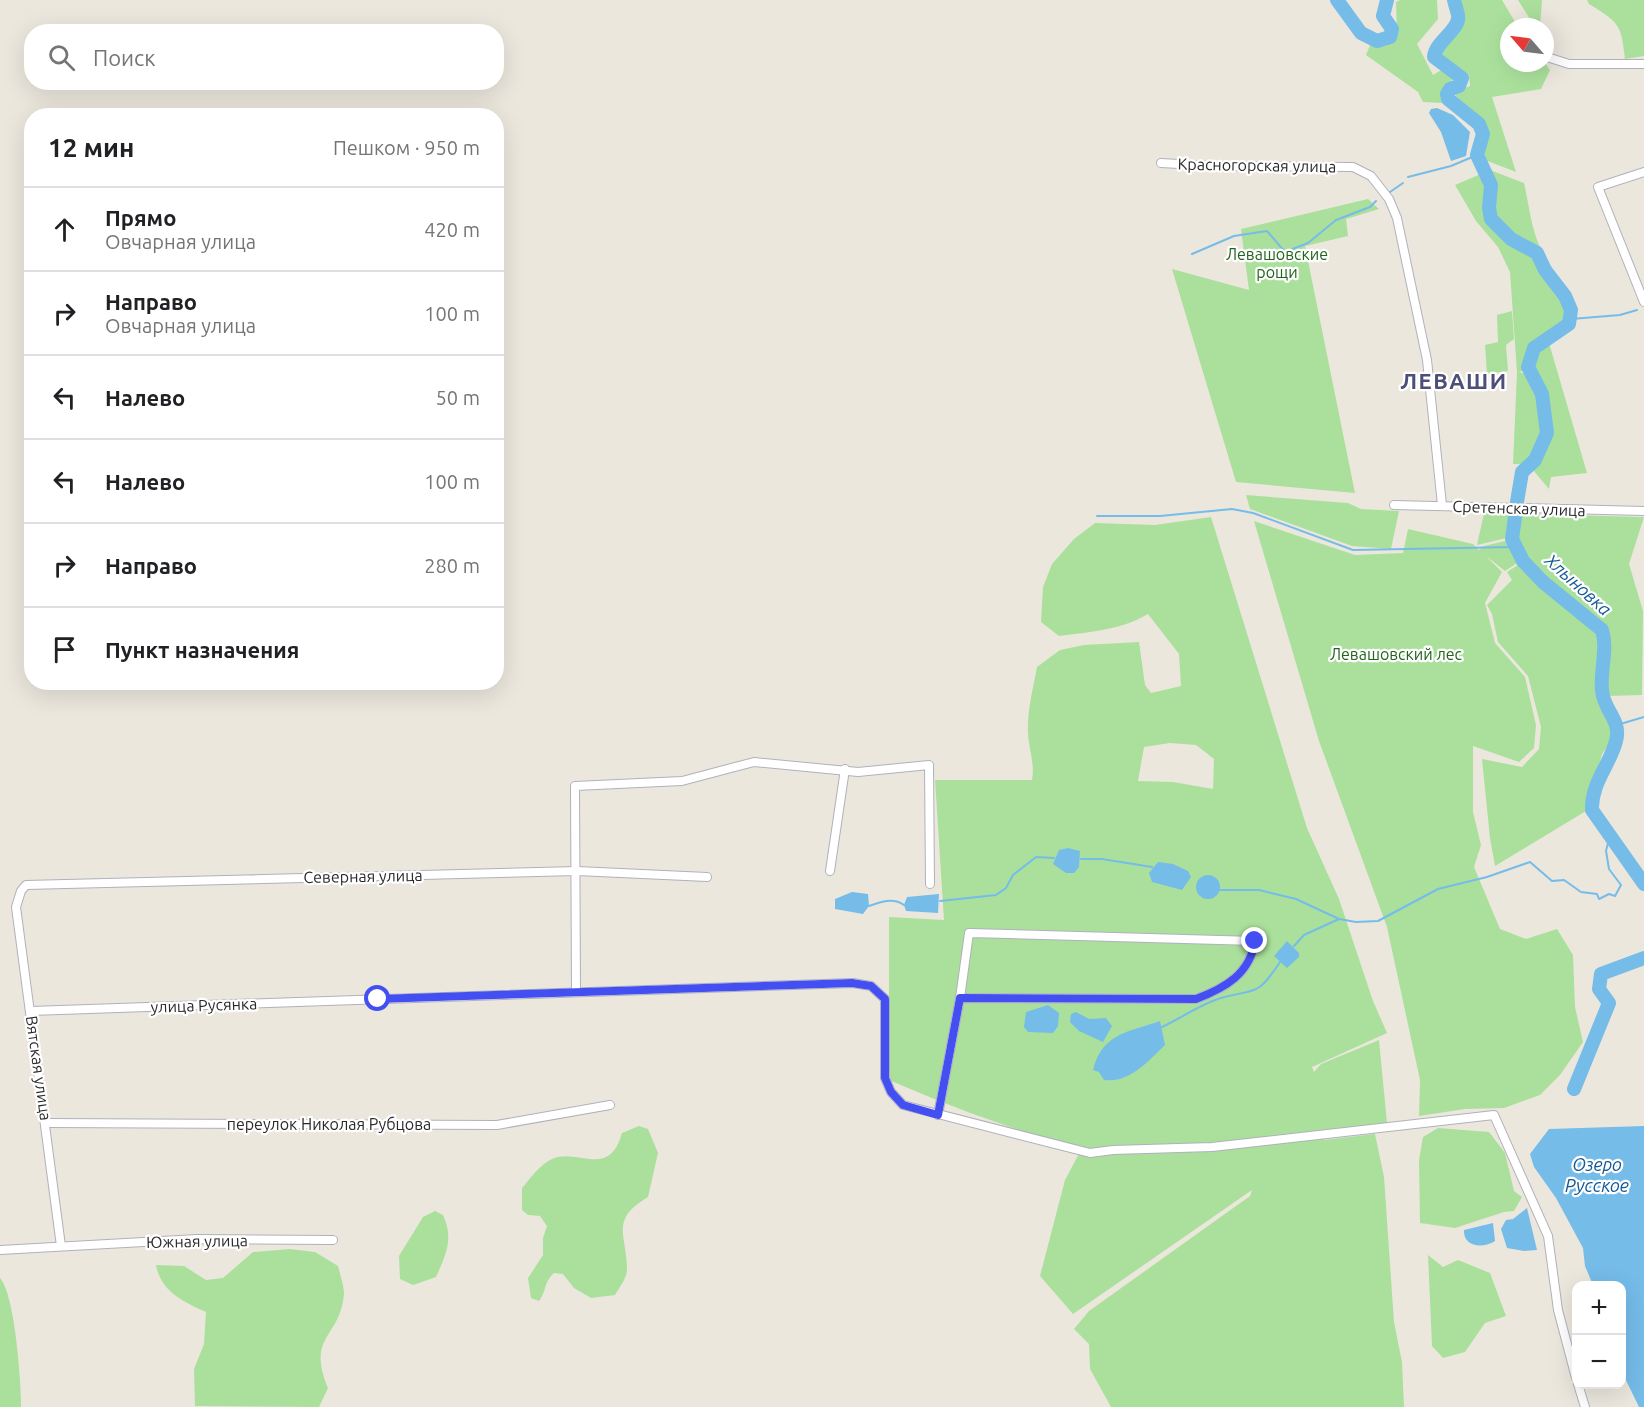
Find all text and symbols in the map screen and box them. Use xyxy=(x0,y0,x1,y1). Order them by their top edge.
north arrow xyxy=(1500,18,1554,72)
search box xyxy=(24,24,504,90)
icon: search xyxy=(45,41,78,74)
text: Поиск xyxy=(93,45,156,70)
text: 12 мин xyxy=(48,133,134,162)
text: Пешком · 950 m xyxy=(333,136,480,159)
street label: Красногорская улица xyxy=(1178,155,1336,175)
text: Прямо xyxy=(105,205,176,230)
icon: ahead xyxy=(48,213,81,246)
text: 420 m xyxy=(424,218,480,241)
text: Овчарная улица xyxy=(105,230,256,253)
park label: Левашовские рощи xyxy=(1226,245,1328,281)
text: Направо xyxy=(105,289,197,314)
icon: right xyxy=(48,297,81,330)
text: 100 m xyxy=(424,302,480,325)
text: Овчарная улица xyxy=(105,314,256,337)
district label: ЛЕВАШИ xyxy=(1400,368,1508,393)
icon: left xyxy=(48,381,81,414)
text: Налево xyxy=(105,385,185,410)
text: 50 m xyxy=(436,386,480,409)
icon: left xyxy=(48,465,81,498)
text: Налево xyxy=(105,469,185,494)
text: 100 m xyxy=(424,470,480,493)
street label: Сретенская улица xyxy=(1452,497,1586,519)
icon: right xyxy=(48,549,81,582)
water label: Хлыновка xyxy=(1541,549,1616,619)
text: Направо xyxy=(105,553,197,578)
text: 280 m xyxy=(424,554,480,577)
icon: arrive xyxy=(48,633,81,666)
text: Пункт назначения xyxy=(105,637,299,662)
park label: Левашовский лес xyxy=(1330,645,1463,663)
street label: Северная улица xyxy=(303,866,423,886)
route end xyxy=(1241,927,1267,953)
route start xyxy=(364,985,390,1011)
street label: улица Русянка xyxy=(150,994,258,1016)
street label: Вятская улица xyxy=(23,1014,55,1122)
street label: переулок Николая Рубцова xyxy=(227,1115,431,1133)
water label: Озеро Русское xyxy=(1565,1154,1629,1195)
street label: Южная улица xyxy=(146,1231,248,1251)
map controls xyxy=(1572,1281,1626,1389)
button: + xyxy=(1572,1281,1626,1335)
button: − xyxy=(1572,1335,1626,1389)

